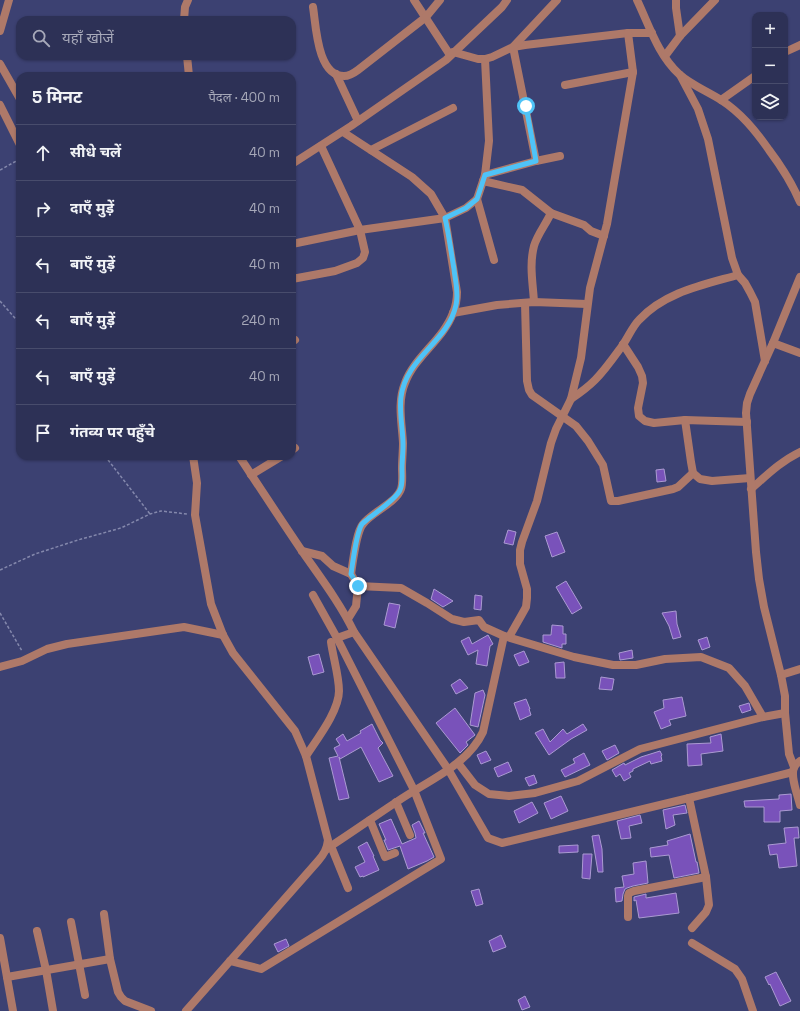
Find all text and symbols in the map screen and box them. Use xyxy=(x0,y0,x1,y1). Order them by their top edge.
map controls xyxy=(752,12,788,120)
button: + xyxy=(752,12,788,48)
search box xyxy=(16,16,296,60)
icon: search xyxy=(30,27,52,49)
text: यहाँ खोजें xyxy=(62,28,114,47)
button: − xyxy=(752,48,788,84)
button: layers xyxy=(752,84,788,120)
text: 5 मिनट xyxy=(32,86,82,108)
text: पैदल · 400 m xyxy=(208,89,280,106)
route start xyxy=(517,97,535,115)
icon: ahead xyxy=(32,142,54,164)
text: सीधे चलें xyxy=(70,142,121,161)
text: 40 m xyxy=(249,144,280,161)
icon: right xyxy=(32,198,54,220)
text: दाएँ मुड़ें xyxy=(70,198,114,217)
text: 40 m xyxy=(249,200,280,217)
icon: left xyxy=(32,254,54,276)
text: बाएँ मुड़ें xyxy=(70,254,115,273)
text: 40 m xyxy=(249,256,280,273)
icon: left xyxy=(32,310,54,332)
text: बाएँ मुड़ें xyxy=(70,310,115,329)
text: 240 m xyxy=(242,312,280,329)
icon: left xyxy=(32,366,54,388)
text: बाएँ मुड़ें xyxy=(70,366,115,385)
text: 40 m xyxy=(249,368,280,385)
icon: arrive xyxy=(32,422,54,444)
text: गंतव्य पर पहुँचे xyxy=(70,422,155,441)
route end xyxy=(349,577,367,595)

